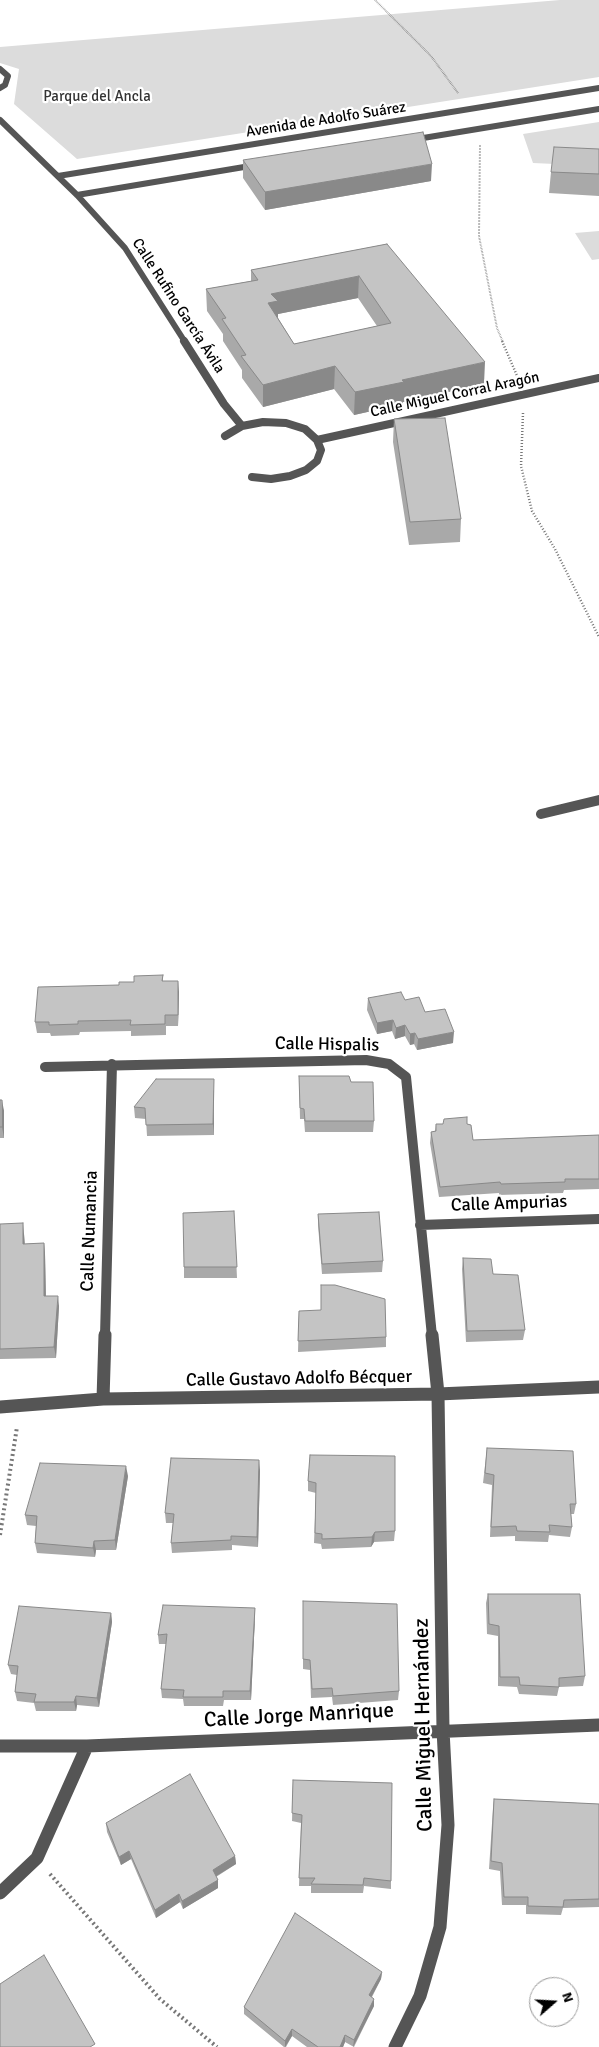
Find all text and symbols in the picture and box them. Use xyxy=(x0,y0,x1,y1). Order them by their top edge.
park label: Parque del Ancla xyxy=(43,88,151,106)
street label: Avenida de Adolfo Suárez xyxy=(245,98,407,142)
street label: Calle Rufino García Ávila xyxy=(128,235,228,377)
street label: Calle Miguel Corral Aragón xyxy=(369,368,541,422)
street label: Calle Hispalis xyxy=(275,1033,379,1057)
street label: Calle Numancia xyxy=(77,1170,103,1292)
street label: Calle Ampurias xyxy=(450,1191,568,1217)
street label: Calle Gustavo Adolfo Bécquer xyxy=(186,1366,412,1392)
street label: Calle Miguel Hernández xyxy=(410,1618,438,1832)
street label: Calle Jorge Manrique xyxy=(203,1698,395,1734)
north arrow xyxy=(529,1977,579,2027)
text: N xyxy=(558,1990,577,2005)

